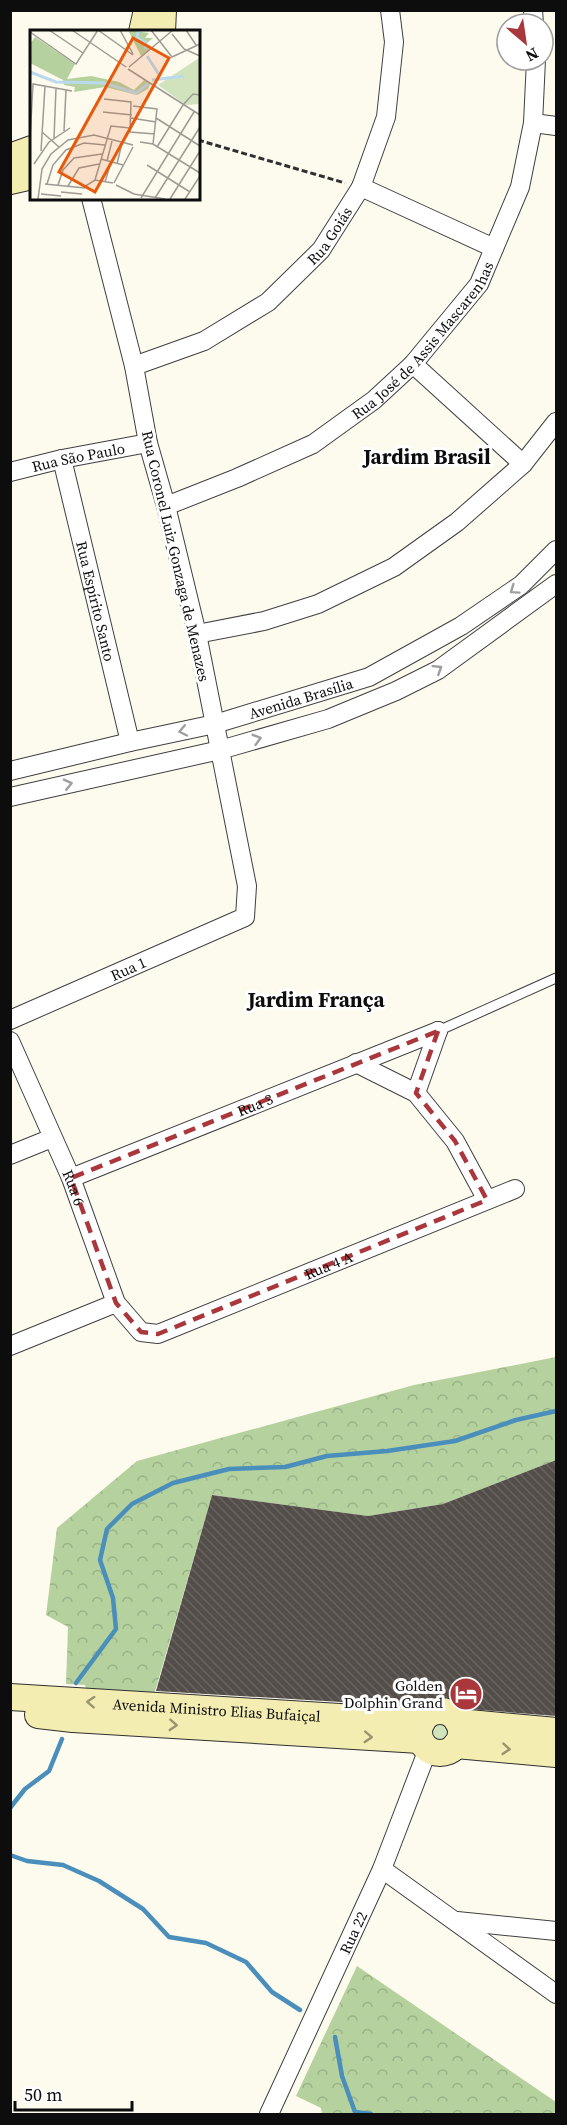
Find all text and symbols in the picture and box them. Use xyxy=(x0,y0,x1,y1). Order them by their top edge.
north arrow xyxy=(495,12,555,72)
inset map xyxy=(30,30,200,200)
text: N xyxy=(522,43,543,68)
street label: Rua Goiás xyxy=(302,202,357,269)
street label: Rua José de Assis Mascarenhas xyxy=(347,258,498,424)
street label: Rua Coronel Luiz Gonzaga de Menazes xyxy=(137,428,215,684)
street label: Rua São Paulo xyxy=(30,437,127,477)
district label: Jardim Brasil xyxy=(361,442,491,471)
street label: Rua Espírito Santo xyxy=(72,539,121,663)
one-way arrow xyxy=(509,583,520,594)
one-way arrow xyxy=(432,665,443,676)
street label: Avenida Brasília xyxy=(246,672,356,724)
one-way arrow xyxy=(178,724,188,737)
one-way arrow xyxy=(251,734,262,746)
one-way arrow xyxy=(62,778,72,791)
street label: Rua 1 xyxy=(107,951,149,985)
district label: Jardim França xyxy=(245,985,385,1014)
street label: Rua 3 xyxy=(234,1088,276,1121)
street label: Rua 6 xyxy=(58,1166,91,1208)
street label: Rua 4 A xyxy=(301,1246,356,1284)
place label: Golden Dolphin Grand xyxy=(344,1675,443,1713)
hotel icon: Golden Dolphin Grand xyxy=(448,1676,484,1712)
street label: Avenida Ministro Elias Bufaiçal xyxy=(112,1693,322,1726)
one-way arrow xyxy=(86,1696,95,1709)
one-way arrow xyxy=(169,1719,178,1732)
one-way arrow xyxy=(364,1730,373,1743)
one-way arrow xyxy=(502,1742,511,1755)
street label: Rua 22 xyxy=(334,1908,372,1957)
scale bar xyxy=(15,2074,132,2112)
text: 50 m xyxy=(24,2082,62,2107)

